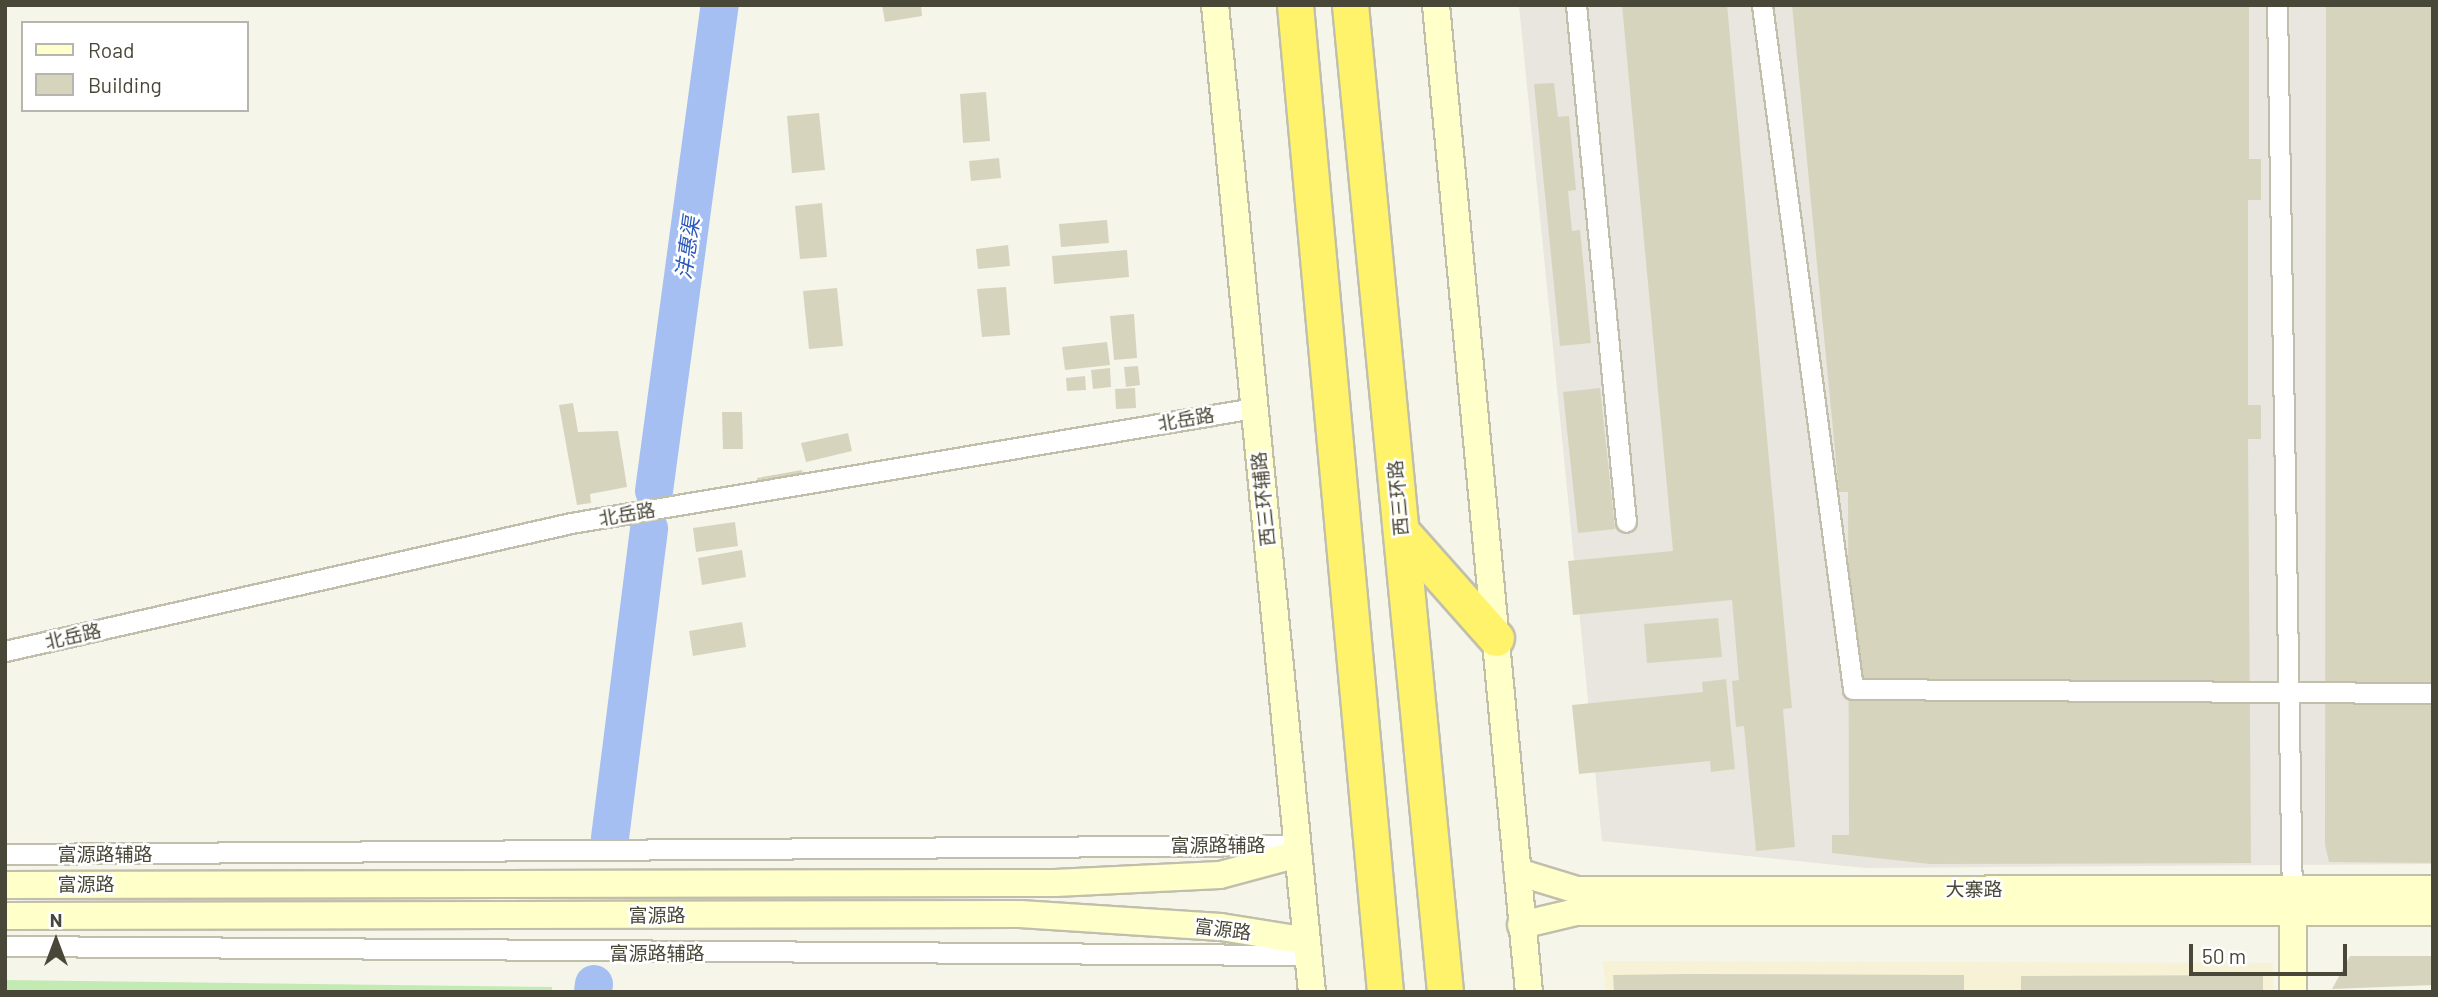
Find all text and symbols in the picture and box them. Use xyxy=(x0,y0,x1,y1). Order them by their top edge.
legend xyxy=(21,21,248,112)
text: Road xyxy=(88,37,134,62)
text: Building xyxy=(88,72,162,97)
water label: 沣惠渠 xyxy=(670,215,704,281)
street label: 北岳路 xyxy=(1156,403,1216,435)
street label: 西三环辅路 xyxy=(1247,451,1279,547)
street label: 西三环路 xyxy=(1383,459,1413,537)
street label: 北岳路 xyxy=(597,498,657,530)
street label: 北岳路 xyxy=(43,618,103,654)
street label: 富源路辅路 xyxy=(1171,834,1265,856)
street label: 富源路辅路 xyxy=(58,843,152,865)
street label: 富源路 xyxy=(58,873,114,895)
street label: 大寨路 xyxy=(1946,878,2002,900)
street label: 富源路 xyxy=(629,904,685,926)
north arrow xyxy=(21,906,91,976)
text: N xyxy=(50,908,62,931)
street label: 富源路 xyxy=(1193,914,1253,944)
scale bar xyxy=(2193,930,2350,974)
street label: 富源路辅路 xyxy=(610,942,704,964)
text: 50 m xyxy=(2202,943,2246,968)

